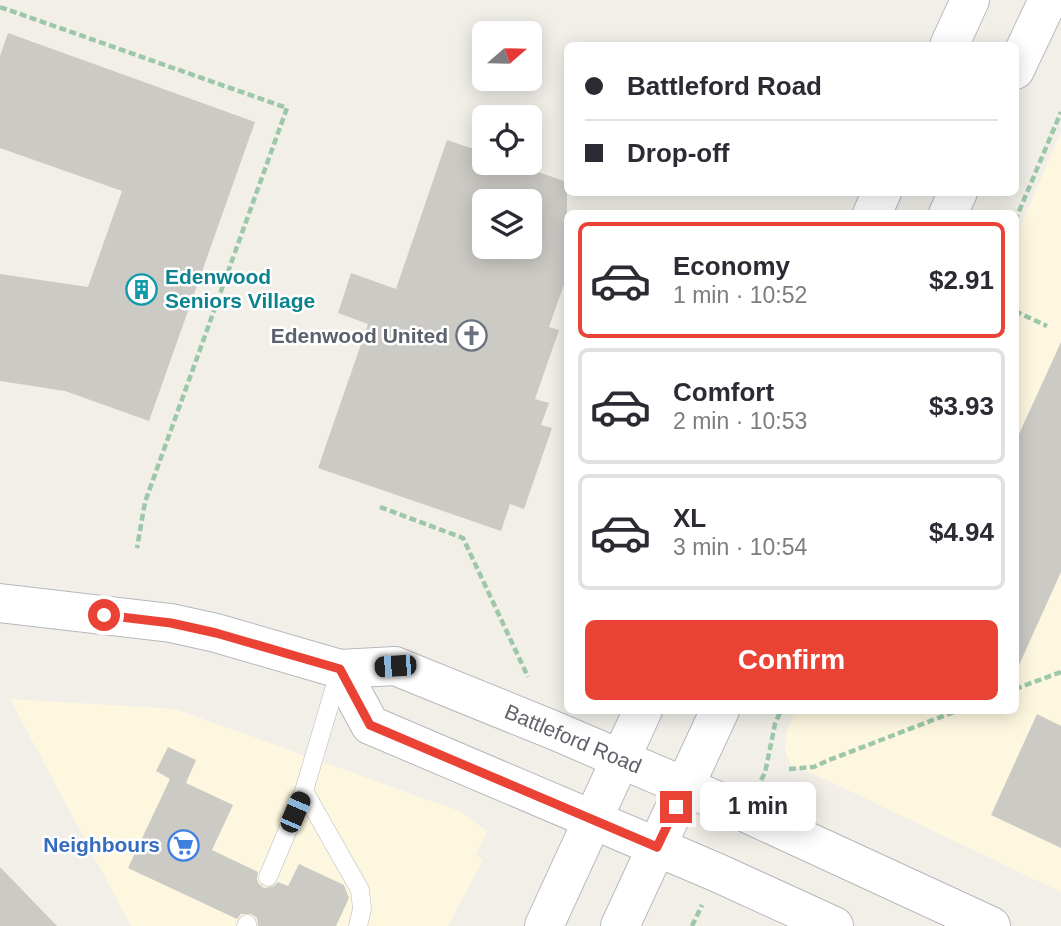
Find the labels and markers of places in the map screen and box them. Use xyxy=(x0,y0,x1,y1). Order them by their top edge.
place label: Edenwood Seniors Village xyxy=(165,265,315,312)
building icon: Edenwood Seniors Village xyxy=(125,272,159,306)
church icon: Edenwood United xyxy=(454,319,488,353)
place label: Edenwood United xyxy=(271,324,448,347)
supermarket icon: Neighbours xyxy=(166,828,200,862)
place label: Neighbours xyxy=(43,833,160,856)

